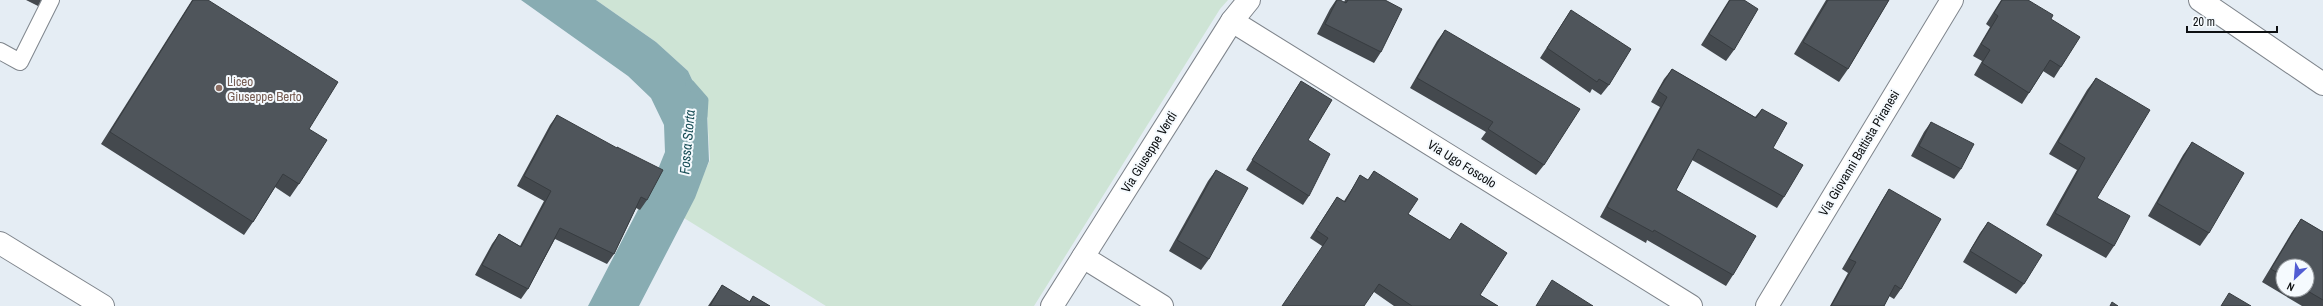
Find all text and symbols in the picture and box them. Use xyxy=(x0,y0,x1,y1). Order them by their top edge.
scale bar xyxy=(2187,8,2277,34)
text: 20 m xyxy=(2193,14,2215,30)
place label: Liceo Giuseppe Berto xyxy=(227,73,302,105)
marker: Liceo Giuseppe Berto xyxy=(214,83,224,93)
street label: Via Giovanni Battista Piranesi xyxy=(1815,87,1903,219)
street label: Via Giuseppe Verdi xyxy=(1117,108,1181,196)
water label: Fossa Storta xyxy=(675,109,699,175)
street label: Via Ugo Foscolo xyxy=(1424,136,1500,192)
north arrow xyxy=(2275,258,2315,298)
text: N xyxy=(2285,279,2297,295)

